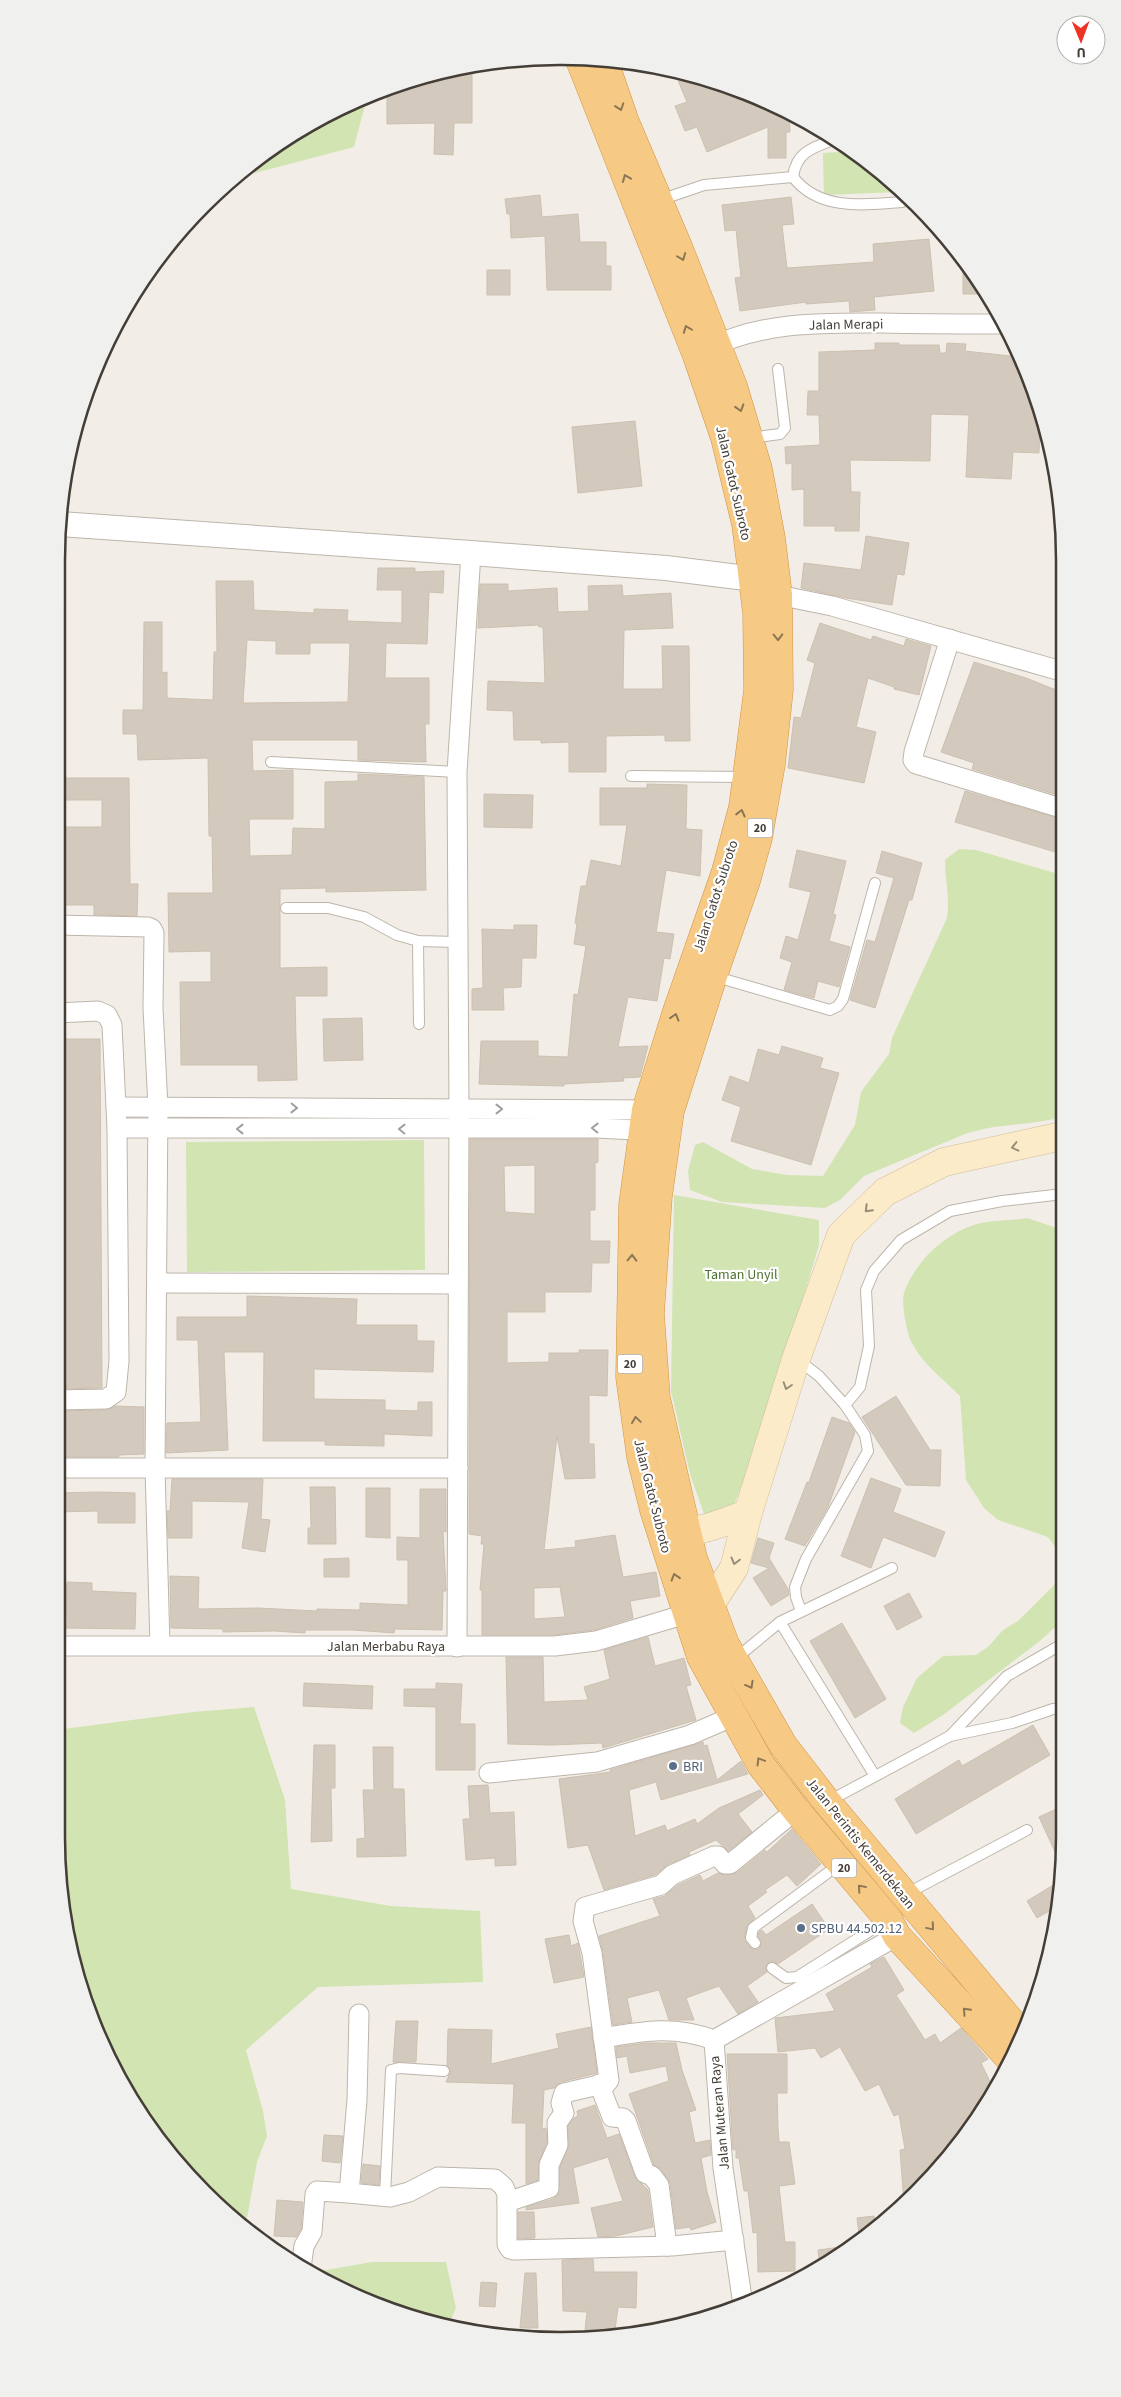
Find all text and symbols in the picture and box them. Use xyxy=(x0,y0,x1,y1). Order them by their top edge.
north arrow xyxy=(1056,15,1106,65)
text: U xyxy=(1076,42,1086,62)
one-way arrow xyxy=(614,102,624,110)
one-way arrow xyxy=(622,174,632,183)
one-way arrow xyxy=(676,252,686,261)
street label: Jalan Merapi xyxy=(808,314,884,336)
one-way arrow xyxy=(683,325,693,334)
one-way arrow xyxy=(734,404,744,412)
street label: Jalan Gatot Subroto xyxy=(710,424,756,542)
one-way arrow xyxy=(773,633,783,641)
one-way arrow xyxy=(735,808,746,817)
road number: 20 xyxy=(748,818,772,838)
street label: Jalan Gatot Subroto xyxy=(688,838,744,955)
one-way arrow xyxy=(669,1013,679,1022)
one-way arrow xyxy=(290,1103,298,1113)
one-way arrow xyxy=(496,1104,503,1114)
one-way arrow xyxy=(591,1123,599,1133)
one-way arrow xyxy=(236,1124,244,1134)
one-way arrow xyxy=(398,1124,406,1134)
one-way arrow xyxy=(1011,1141,1020,1152)
one-way arrow xyxy=(865,1203,874,1212)
one-way arrow xyxy=(627,1254,637,1262)
park label: Taman Unyil xyxy=(705,1265,778,1285)
road number: 20 xyxy=(618,1355,642,1374)
one-way arrow xyxy=(783,1381,793,1389)
one-way arrow xyxy=(631,1416,642,1424)
street label: Jalan Gatot Subroto xyxy=(628,1437,676,1555)
one-way arrow xyxy=(731,1556,741,1564)
one-way arrow xyxy=(670,1574,680,1582)
street label: Jalan Merbabu Raya xyxy=(327,1637,445,1657)
one-way arrow xyxy=(744,1680,754,1689)
place label: BRI xyxy=(683,1757,703,1777)
one-way arrow xyxy=(756,1758,766,1767)
marker: BRI xyxy=(667,1760,679,1772)
street label: Jalan Perintis Kemerdekaan xyxy=(801,1774,919,1914)
road number: 20 xyxy=(832,1859,856,1878)
one-way arrow xyxy=(859,1885,867,1894)
place label: SPBU 44.502.12 xyxy=(811,1919,902,1939)
one-way arrow xyxy=(925,1921,934,1930)
marker: SPBU 44.502.12 xyxy=(795,1922,807,1934)
one-way arrow xyxy=(963,2008,972,2017)
street label: Jalan Muteran Raya xyxy=(705,2055,735,2171)

